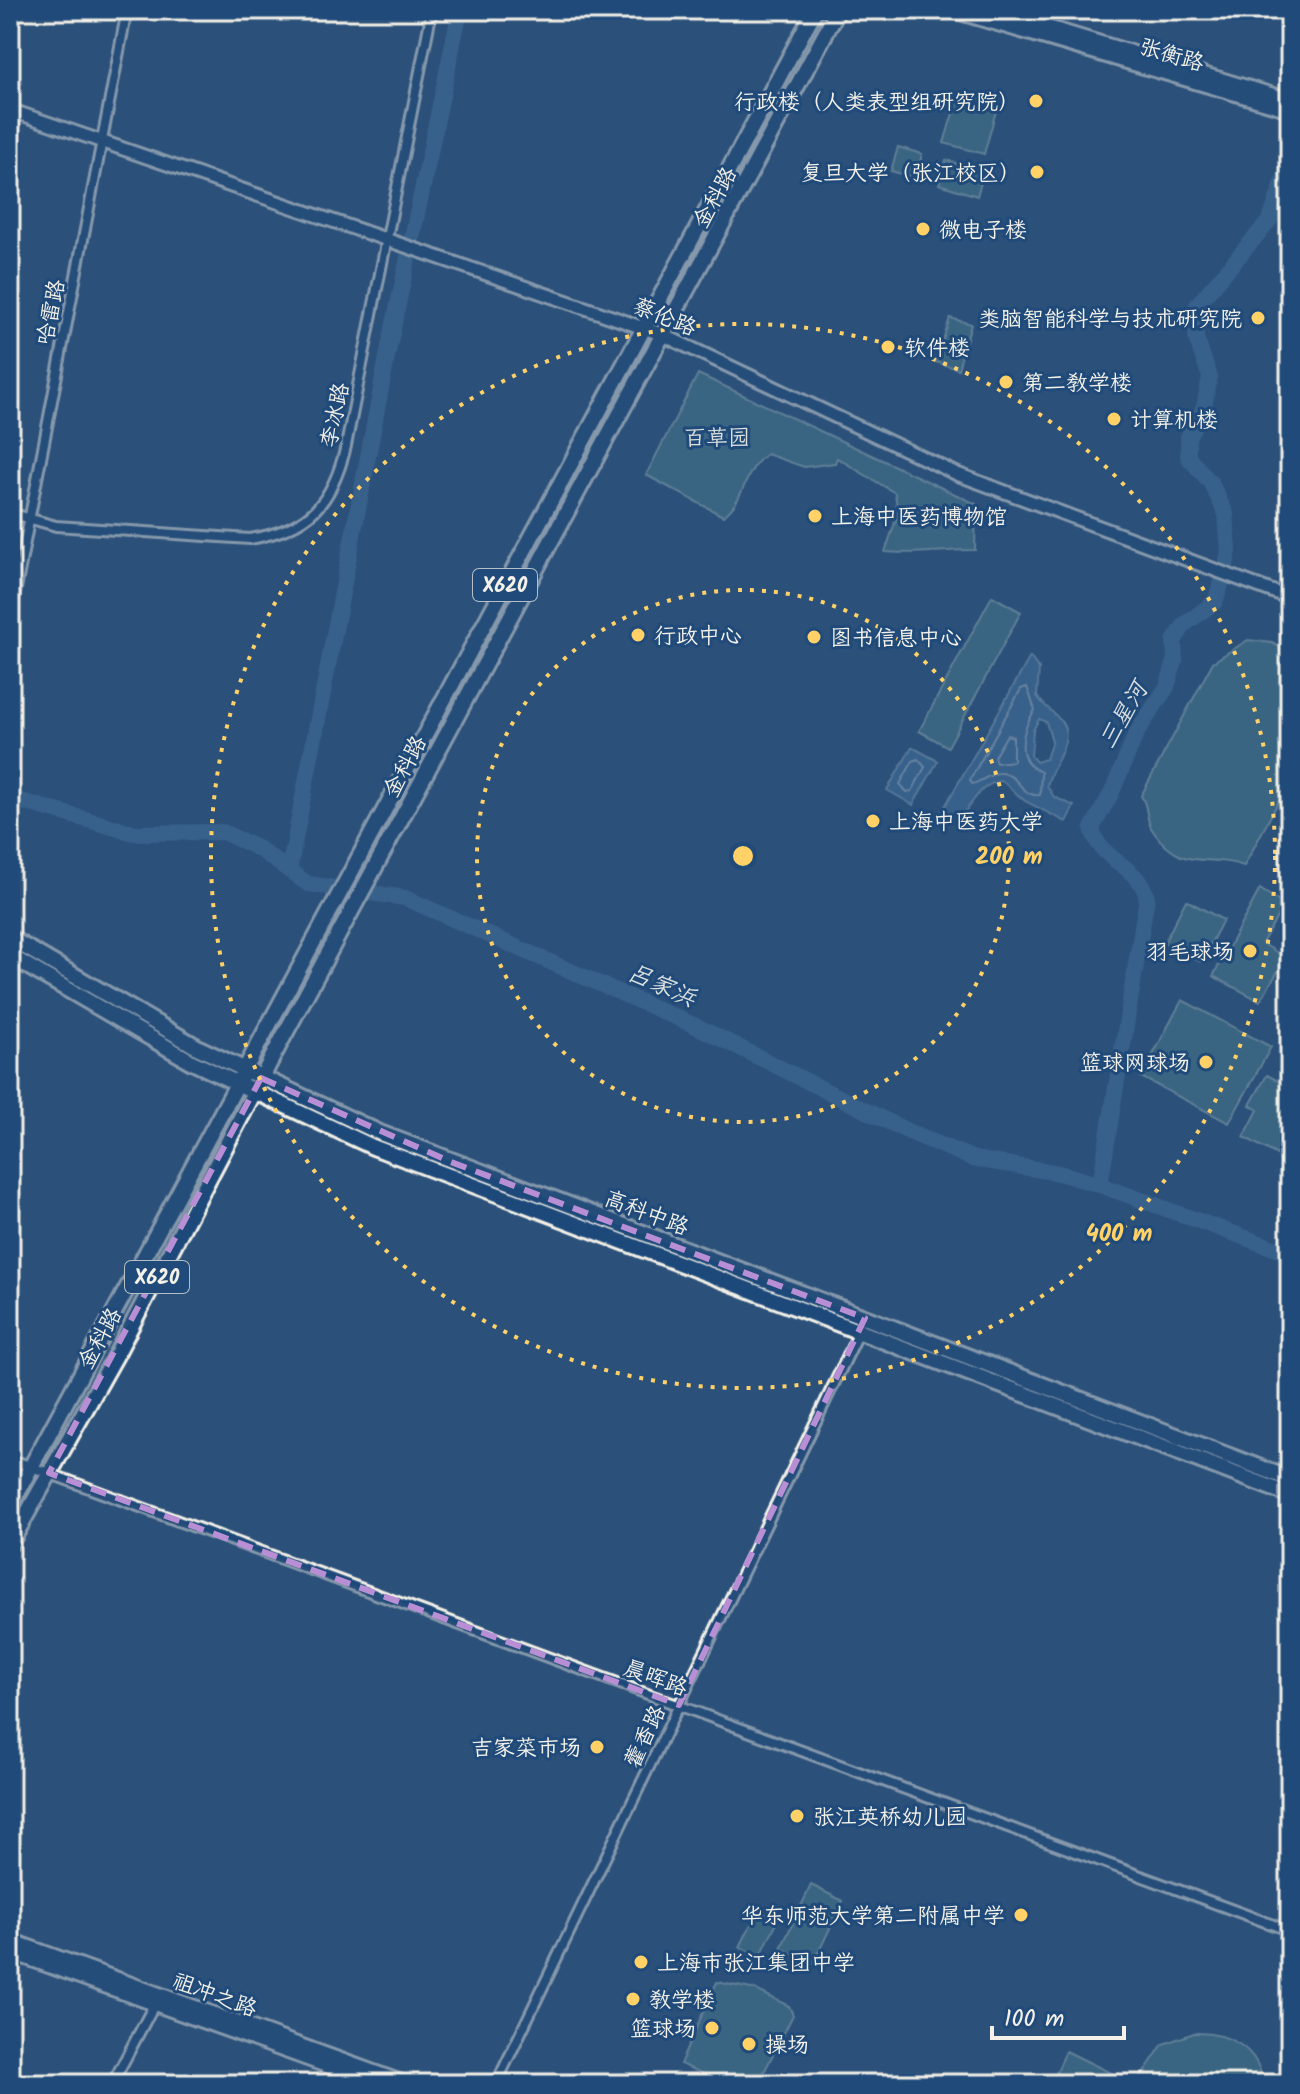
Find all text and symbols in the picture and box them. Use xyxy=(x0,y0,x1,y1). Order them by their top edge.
street label: 张衡路 xyxy=(1135,30,1208,82)
place label: 行政楼（人类表型组研究院） xyxy=(734,86,1020,121)
marker: 行政楼（人类表型组研究院） xyxy=(1027,92,1045,110)
place label: 复旦大学（张江校区） xyxy=(801,157,1021,192)
street label: 金科路 xyxy=(685,161,747,236)
marker: 复旦大学（张江校区） xyxy=(1028,163,1046,181)
place label: 微电子楼 xyxy=(939,214,1027,249)
marker: 微电子楼 xyxy=(914,220,932,238)
street label: 哈雷路 xyxy=(29,277,76,348)
street label: 蔡伦路 xyxy=(627,290,701,347)
place label: 类脑智能科学与技术研究院 xyxy=(978,303,1242,338)
marker: 类脑智能科学与技术研究院 xyxy=(1249,309,1267,327)
place label: 软件楼 xyxy=(904,332,970,367)
marker: 软件楼 xyxy=(879,338,897,356)
place label: 第二教学楼 xyxy=(1022,367,1132,402)
marker: 第二教学楼 xyxy=(997,373,1015,391)
street label: 李冰路 xyxy=(312,380,360,451)
place label: 计算机楼 xyxy=(1130,404,1218,439)
marker: 计算机楼 xyxy=(1105,410,1123,428)
park label: 百草园 xyxy=(684,422,750,457)
place label: 上海中医药博物馆 xyxy=(831,501,1007,536)
marker: 上海中医药博物馆 xyxy=(806,507,824,525)
road number: X620 xyxy=(473,569,537,601)
place label: 行政中心 xyxy=(654,620,742,655)
place label: 图书信息中心 xyxy=(830,622,962,657)
marker: 行政中心 xyxy=(629,626,647,644)
marker: 图书信息中心 xyxy=(805,628,823,646)
water label: 三星河 xyxy=(1089,671,1161,757)
street label: 金科路 xyxy=(375,730,437,805)
place label: 上海中医药大学 xyxy=(889,806,1043,841)
marker: 上海中医药大学 xyxy=(864,812,882,830)
text: 200 m xyxy=(975,838,1043,877)
centre of rings xyxy=(729,842,757,870)
place label: 羽毛球场 xyxy=(1146,936,1234,971)
marker: 羽毛球场 xyxy=(1241,942,1259,960)
water label: 吕家浜 xyxy=(621,954,703,1019)
place label: 篮球网球场 xyxy=(1080,1047,1190,1082)
marker: 篮球网球场 xyxy=(1197,1053,1215,1071)
street label: 高科中路 xyxy=(599,1182,693,1246)
text: 400 m xyxy=(1086,1215,1152,1254)
road number: X620 xyxy=(125,1261,189,1293)
street label: 金科路 xyxy=(70,1302,132,1377)
street label: 晨晖路 xyxy=(618,1652,692,1707)
street label: 藿香路 xyxy=(616,1700,676,1774)
place label: 吉家菜市场 xyxy=(471,1732,581,1767)
marker: 吉家菜市场 xyxy=(588,1738,606,1756)
place label: 张江英桥幼儿园 xyxy=(813,1801,967,1836)
marker: 张江英桥幼儿园 xyxy=(788,1807,806,1825)
place label: 华东师范大学第二附属中学 xyxy=(741,1900,1005,1935)
marker: 华东师范大学第二附属中学 xyxy=(1012,1906,1030,1924)
place label: 上海市张江集团中学 xyxy=(657,1947,855,1982)
marker: 上海市张江集团中学 xyxy=(632,1953,650,1971)
street label: 祖冲之路 xyxy=(167,1965,261,2028)
place label: 教学楼 xyxy=(649,1984,715,2019)
marker: 教学楼 xyxy=(624,1990,642,2008)
scale bar xyxy=(992,1990,1124,2040)
text: 100 m xyxy=(1004,2000,1064,2039)
place label: 篮球场 xyxy=(630,2013,696,2048)
marker: 篮球场 xyxy=(703,2019,721,2037)
place label: 操场 xyxy=(765,2029,809,2064)
marker: 操场 xyxy=(740,2035,758,2053)

